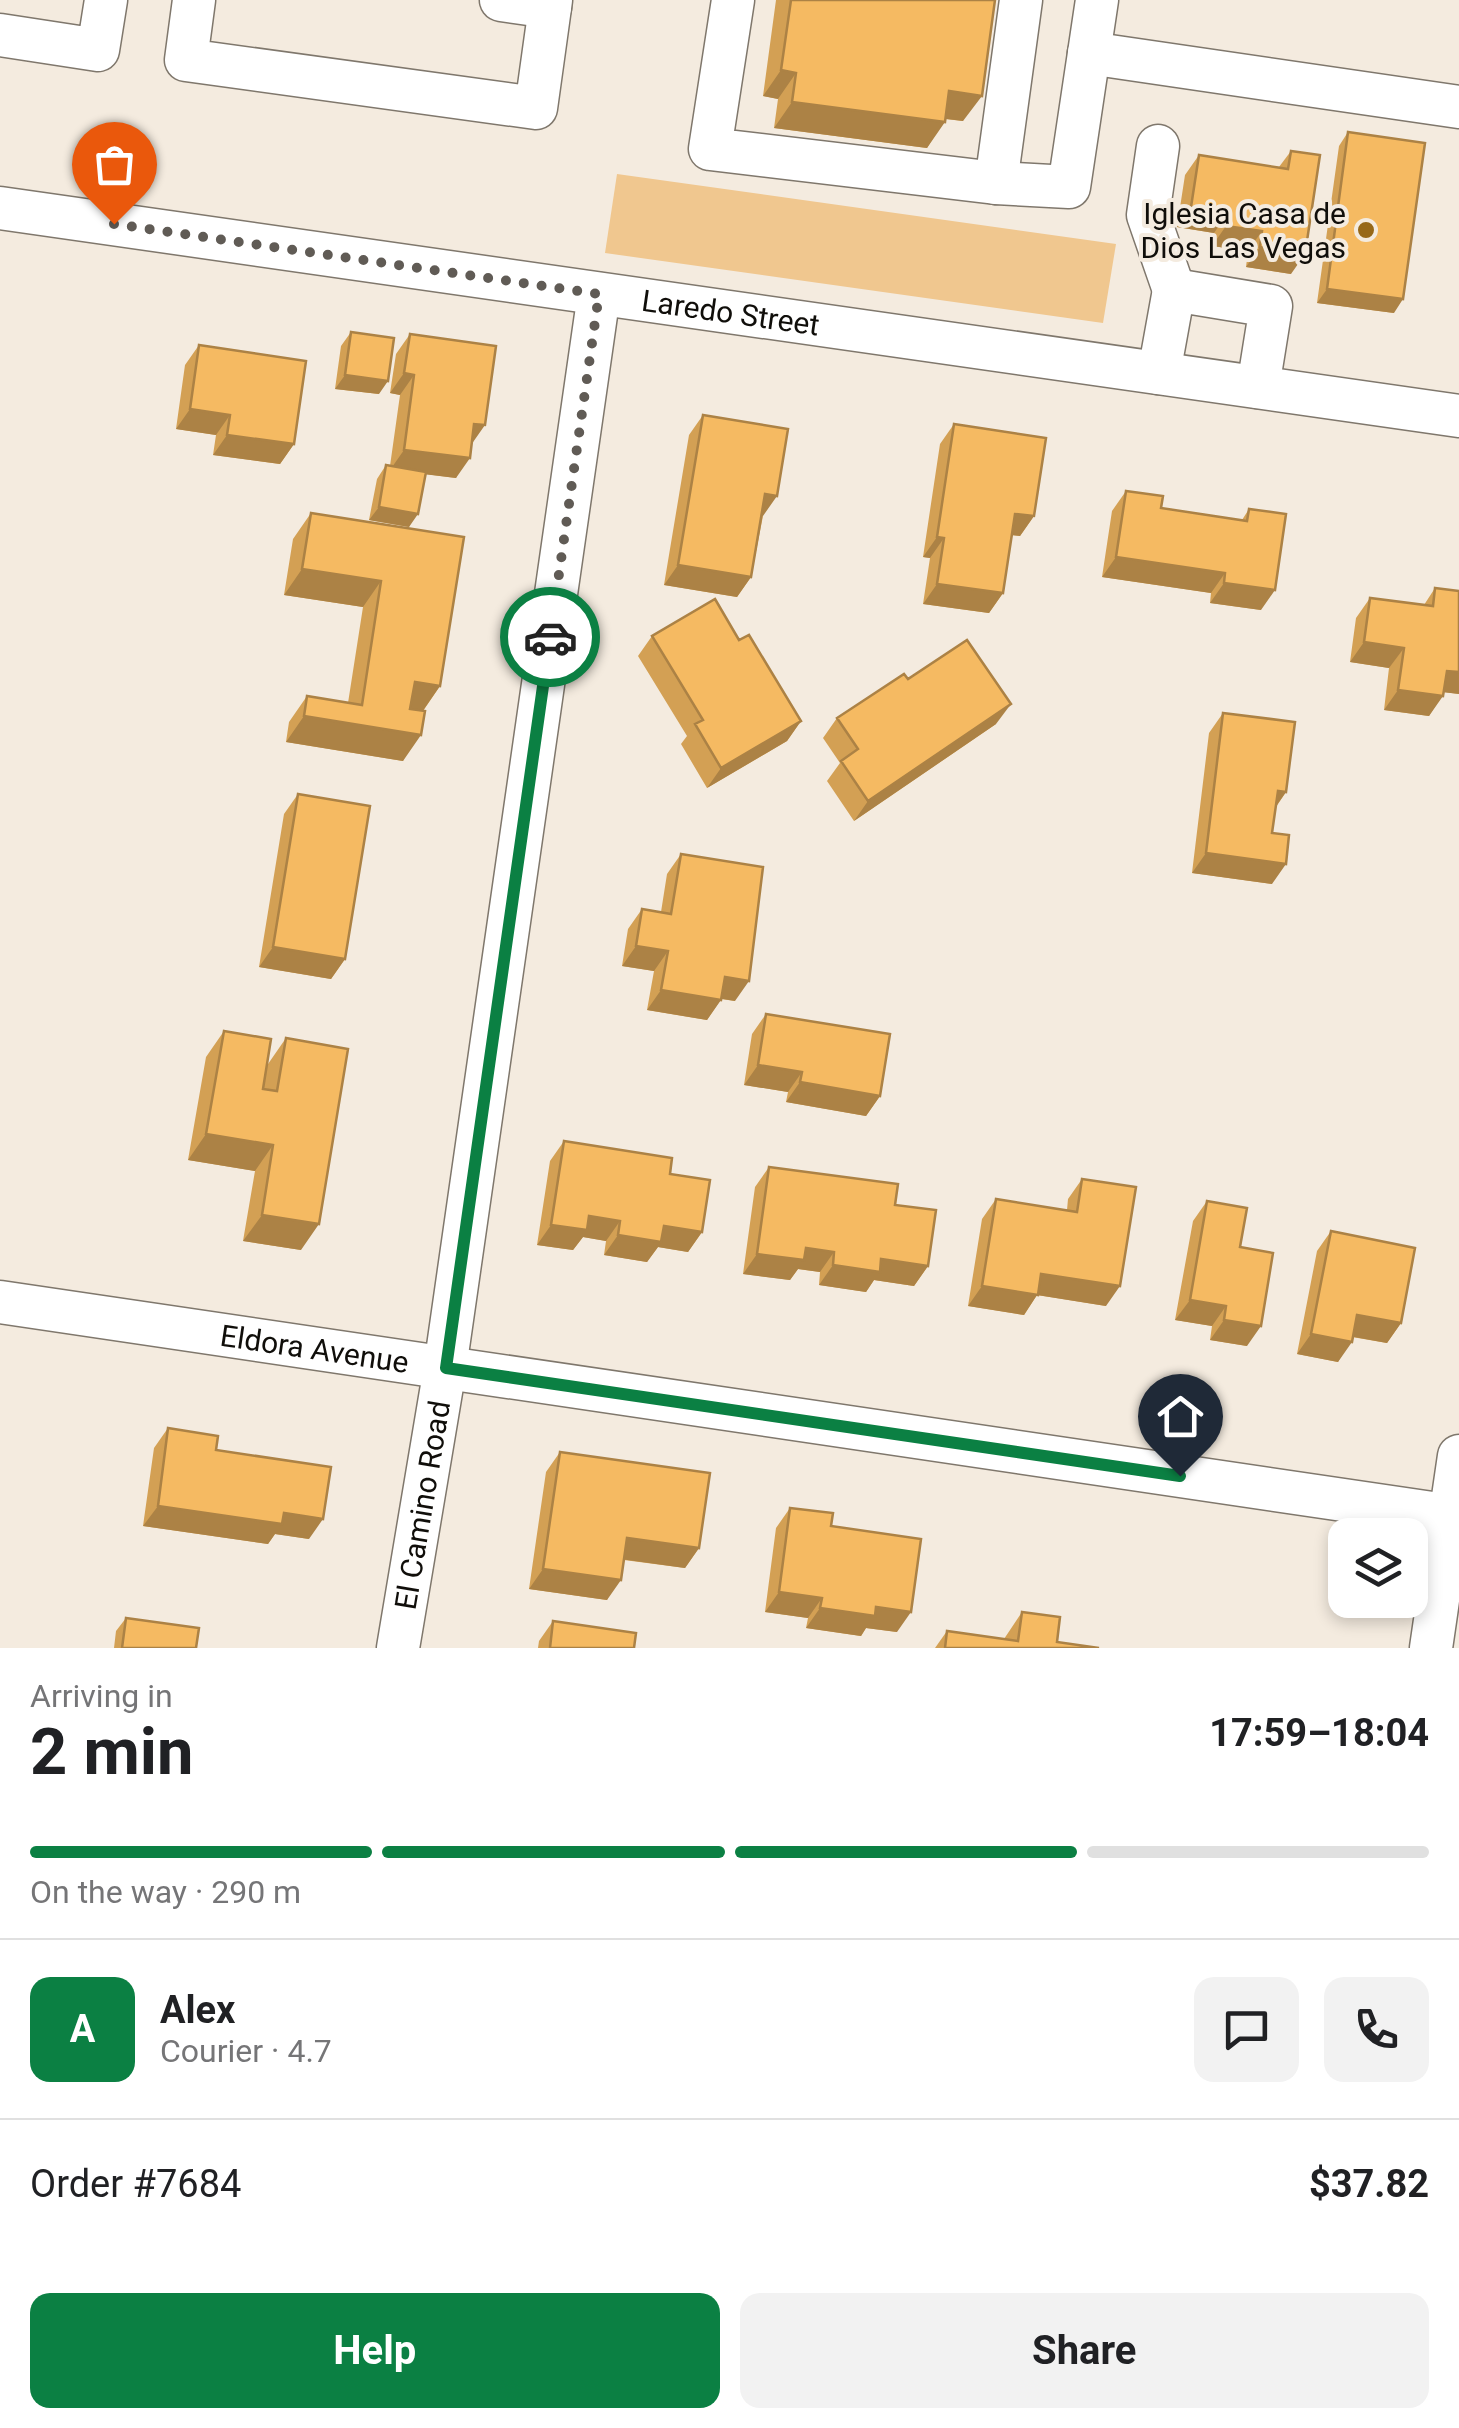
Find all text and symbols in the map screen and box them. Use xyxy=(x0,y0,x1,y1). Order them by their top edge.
pin xyxy=(72,122,157,225)
icon: bag xyxy=(87,137,142,192)
place label: Iglesia Casa de Dios Las Vegas xyxy=(1141,196,1346,265)
marker: Iglesia Casa de Dios Las Vegas xyxy=(1355,219,1377,241)
street label: Laredo Street xyxy=(640,282,822,342)
courier xyxy=(500,587,600,687)
icon: car xyxy=(523,610,578,665)
street label: Eldora Avenue xyxy=(218,1317,411,1380)
pin xyxy=(1138,1374,1223,1477)
icon: home xyxy=(1153,1389,1208,1444)
street label: El Camino Road xyxy=(387,1398,457,1612)
map controls xyxy=(1328,1518,1428,1618)
button: layers xyxy=(1328,1518,1428,1618)
text: Arriving in xyxy=(30,1677,173,1715)
text: 17:59–18:04 xyxy=(1209,1711,1429,1755)
text: 2 min xyxy=(30,1714,193,1790)
text: On the way · 290 m xyxy=(30,1873,301,1911)
button: chat xyxy=(1194,1977,1299,2082)
button: phone xyxy=(1324,1977,1429,2082)
text: Alex xyxy=(160,1988,235,2032)
text: A xyxy=(70,2007,95,2051)
text: Courier · 4.7 xyxy=(160,2032,332,2070)
text: Order #7684 xyxy=(30,2162,241,2206)
text: $37.82 xyxy=(1309,2162,1429,2206)
button: Help xyxy=(30,2293,720,2408)
button: Share xyxy=(740,2293,1429,2408)

